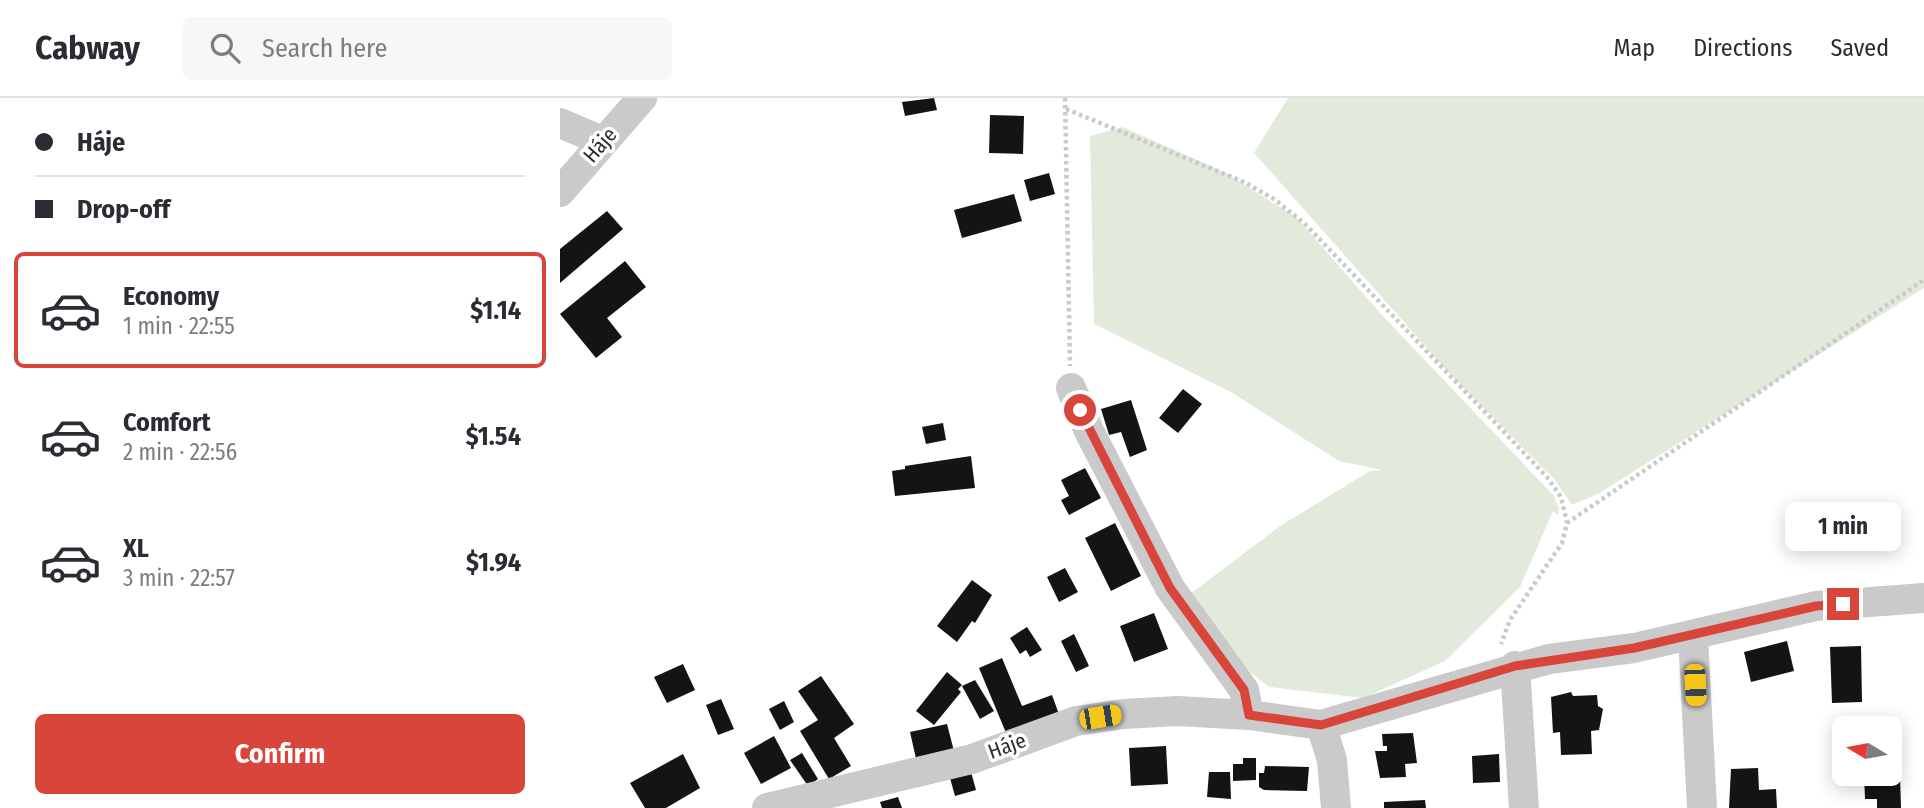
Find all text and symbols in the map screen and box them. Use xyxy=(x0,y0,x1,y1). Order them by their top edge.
search box xyxy=(182,17,672,80)
text: Cabway xyxy=(35,28,140,68)
icon: search xyxy=(206,29,244,67)
text: Search here xyxy=(262,33,387,64)
text: Map xyxy=(1614,34,1655,62)
text: Directions xyxy=(1693,34,1792,62)
text: Saved xyxy=(1830,34,1889,62)
street label: Háje xyxy=(578,122,622,168)
text: Háje xyxy=(77,127,125,158)
text: Drop-off xyxy=(77,194,170,225)
icon: car xyxy=(39,279,102,342)
text: Economy xyxy=(123,281,219,312)
text: $1.14 xyxy=(470,295,521,326)
text: 1 min · 22:55 xyxy=(123,312,235,340)
route start xyxy=(1064,394,1096,426)
icon: car xyxy=(39,405,102,468)
text: Comfort xyxy=(123,407,211,438)
text: $1.54 xyxy=(466,421,521,452)
text: 2 min · 22:56 xyxy=(123,438,237,466)
callout: 1 min xyxy=(1785,503,1901,552)
text: 1 min xyxy=(1818,512,1868,540)
icon: car xyxy=(39,531,102,594)
text: XL xyxy=(123,533,149,564)
text: $1.94 xyxy=(466,547,521,578)
text: 3 min · 22:57 xyxy=(123,564,235,592)
route end xyxy=(1827,588,1859,620)
car xyxy=(1684,663,1707,707)
car xyxy=(1078,703,1123,731)
button: Confirm xyxy=(35,714,525,794)
north arrow xyxy=(1832,716,1902,786)
map controls xyxy=(1832,716,1902,786)
street label: Háje xyxy=(984,727,1030,765)

